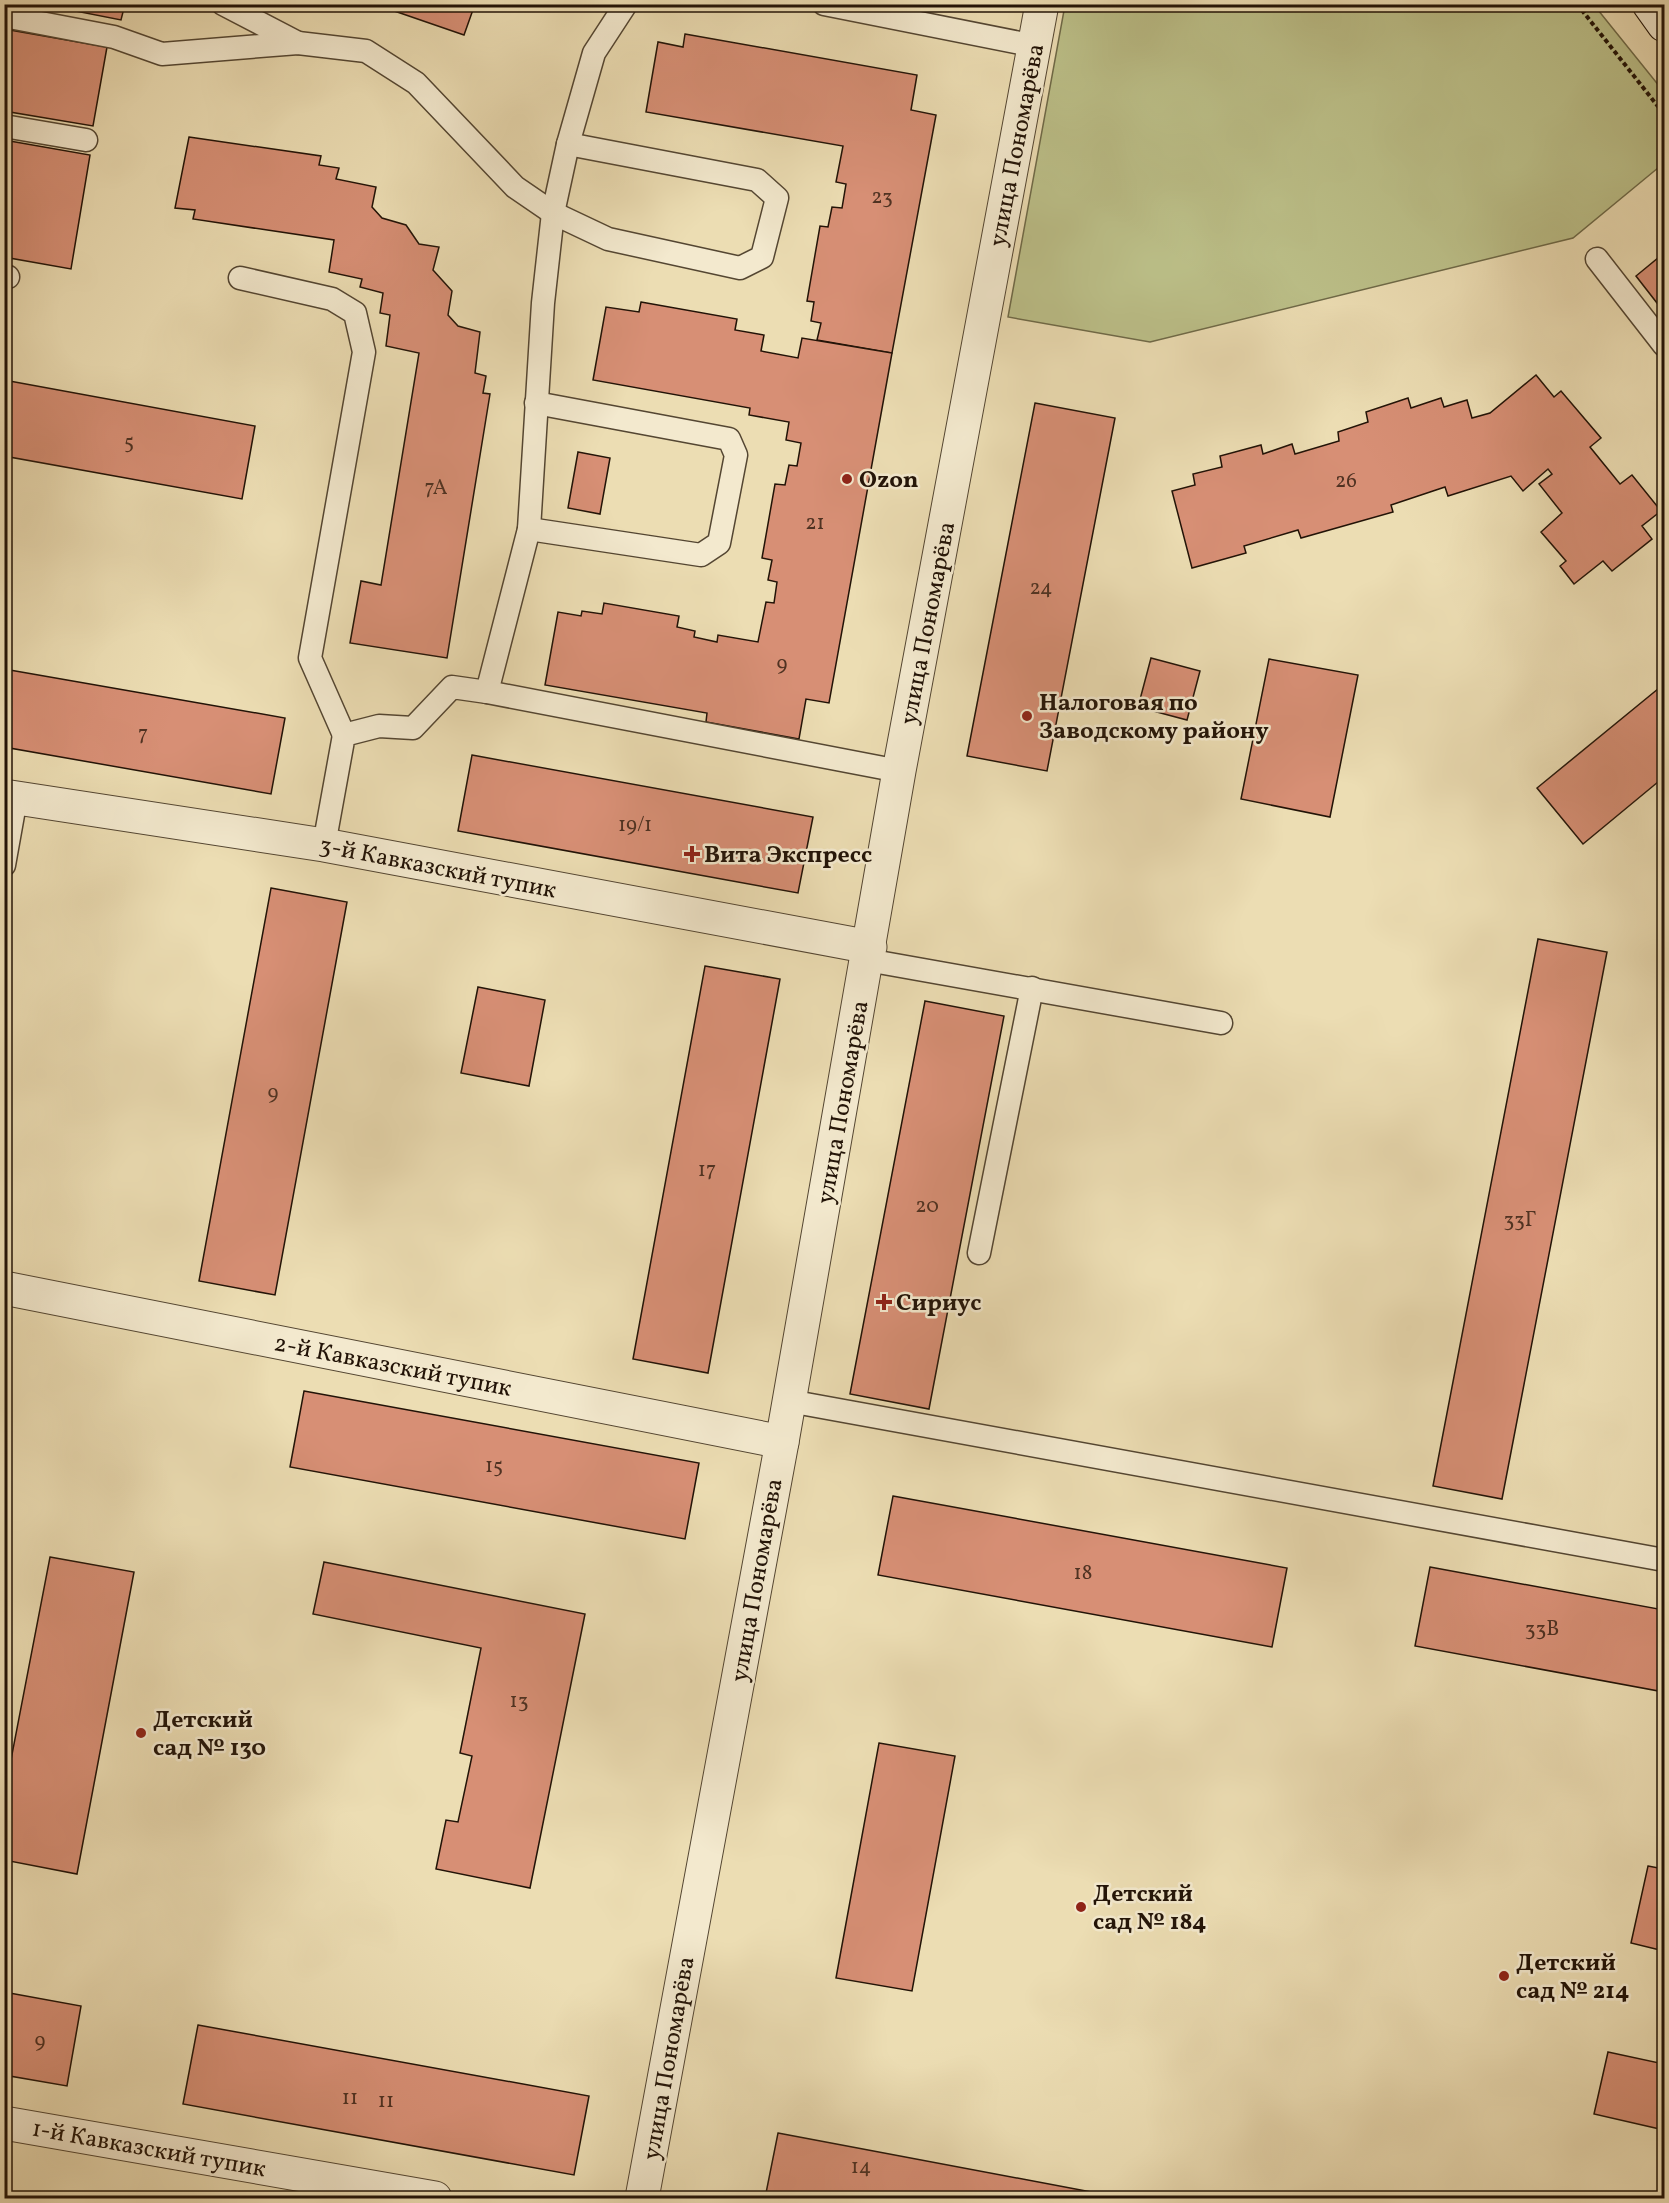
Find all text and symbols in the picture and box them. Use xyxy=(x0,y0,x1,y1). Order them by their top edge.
street label: улица Пономарёва xyxy=(982,41,1054,250)
house number: 23 xyxy=(871,183,893,212)
house number: 5 xyxy=(124,428,134,457)
place label: Ozon xyxy=(859,464,919,498)
house number: 26 xyxy=(1335,467,1357,496)
marker: Ozon xyxy=(840,472,854,486)
house number: 7А xyxy=(425,474,448,503)
house number: 21 xyxy=(805,509,825,538)
street label: улица Пономарёва xyxy=(893,519,965,728)
house number: 24 xyxy=(1029,574,1053,603)
house number: 9 xyxy=(777,650,788,679)
place label: Налоговая по Заводскому району xyxy=(1039,687,1269,749)
marker: Налоговая по Заводскому району xyxy=(1020,709,1034,723)
house number: 7 xyxy=(138,720,148,749)
house number: 19/1 xyxy=(618,811,652,840)
street label: 3-й Кавказский тупик xyxy=(316,829,559,909)
place label: Вита Экспресс xyxy=(704,839,872,873)
marker: Вита Экспресс xyxy=(685,847,699,861)
street label: улица Пономарёва xyxy=(809,998,879,1207)
house number: 9 xyxy=(268,1079,279,1108)
house number: 17 xyxy=(698,1156,716,1185)
house number: 20 xyxy=(915,1192,939,1221)
house number: 33Г xyxy=(1503,1206,1537,1235)
place label: Сириус xyxy=(896,1287,981,1321)
marker: Сириус xyxy=(877,1295,891,1309)
street label: 2-й Кавказский тупик xyxy=(271,1327,514,1407)
house number: 15 xyxy=(485,1452,503,1481)
street label: улица Пономарёва xyxy=(723,1476,793,1685)
house number: 18 xyxy=(1074,1559,1092,1588)
house number: 33В xyxy=(1525,1615,1559,1644)
house number: 13 xyxy=(510,1687,528,1716)
place label: Детский сад № 130 xyxy=(153,1704,266,1766)
marker: Детский сад № 130 xyxy=(134,1726,148,1740)
place label: Детский сад № 184 xyxy=(1093,1878,1206,1940)
marker: Детский сад № 184 xyxy=(1074,1900,1088,1914)
place label: Детский сад № 214 xyxy=(1516,1947,1629,2009)
street label: улица Пономарёва xyxy=(635,1954,705,2163)
marker: Детский сад № 214 xyxy=(1497,1969,1511,1983)
house number: 9 xyxy=(35,2027,46,2056)
house number: 11 xyxy=(342,2084,358,2113)
house number: 11 xyxy=(378,2087,394,2116)
street label: 1-й Кавказский тупик xyxy=(29,2113,268,2187)
house number: 14 xyxy=(851,2153,871,2182)

